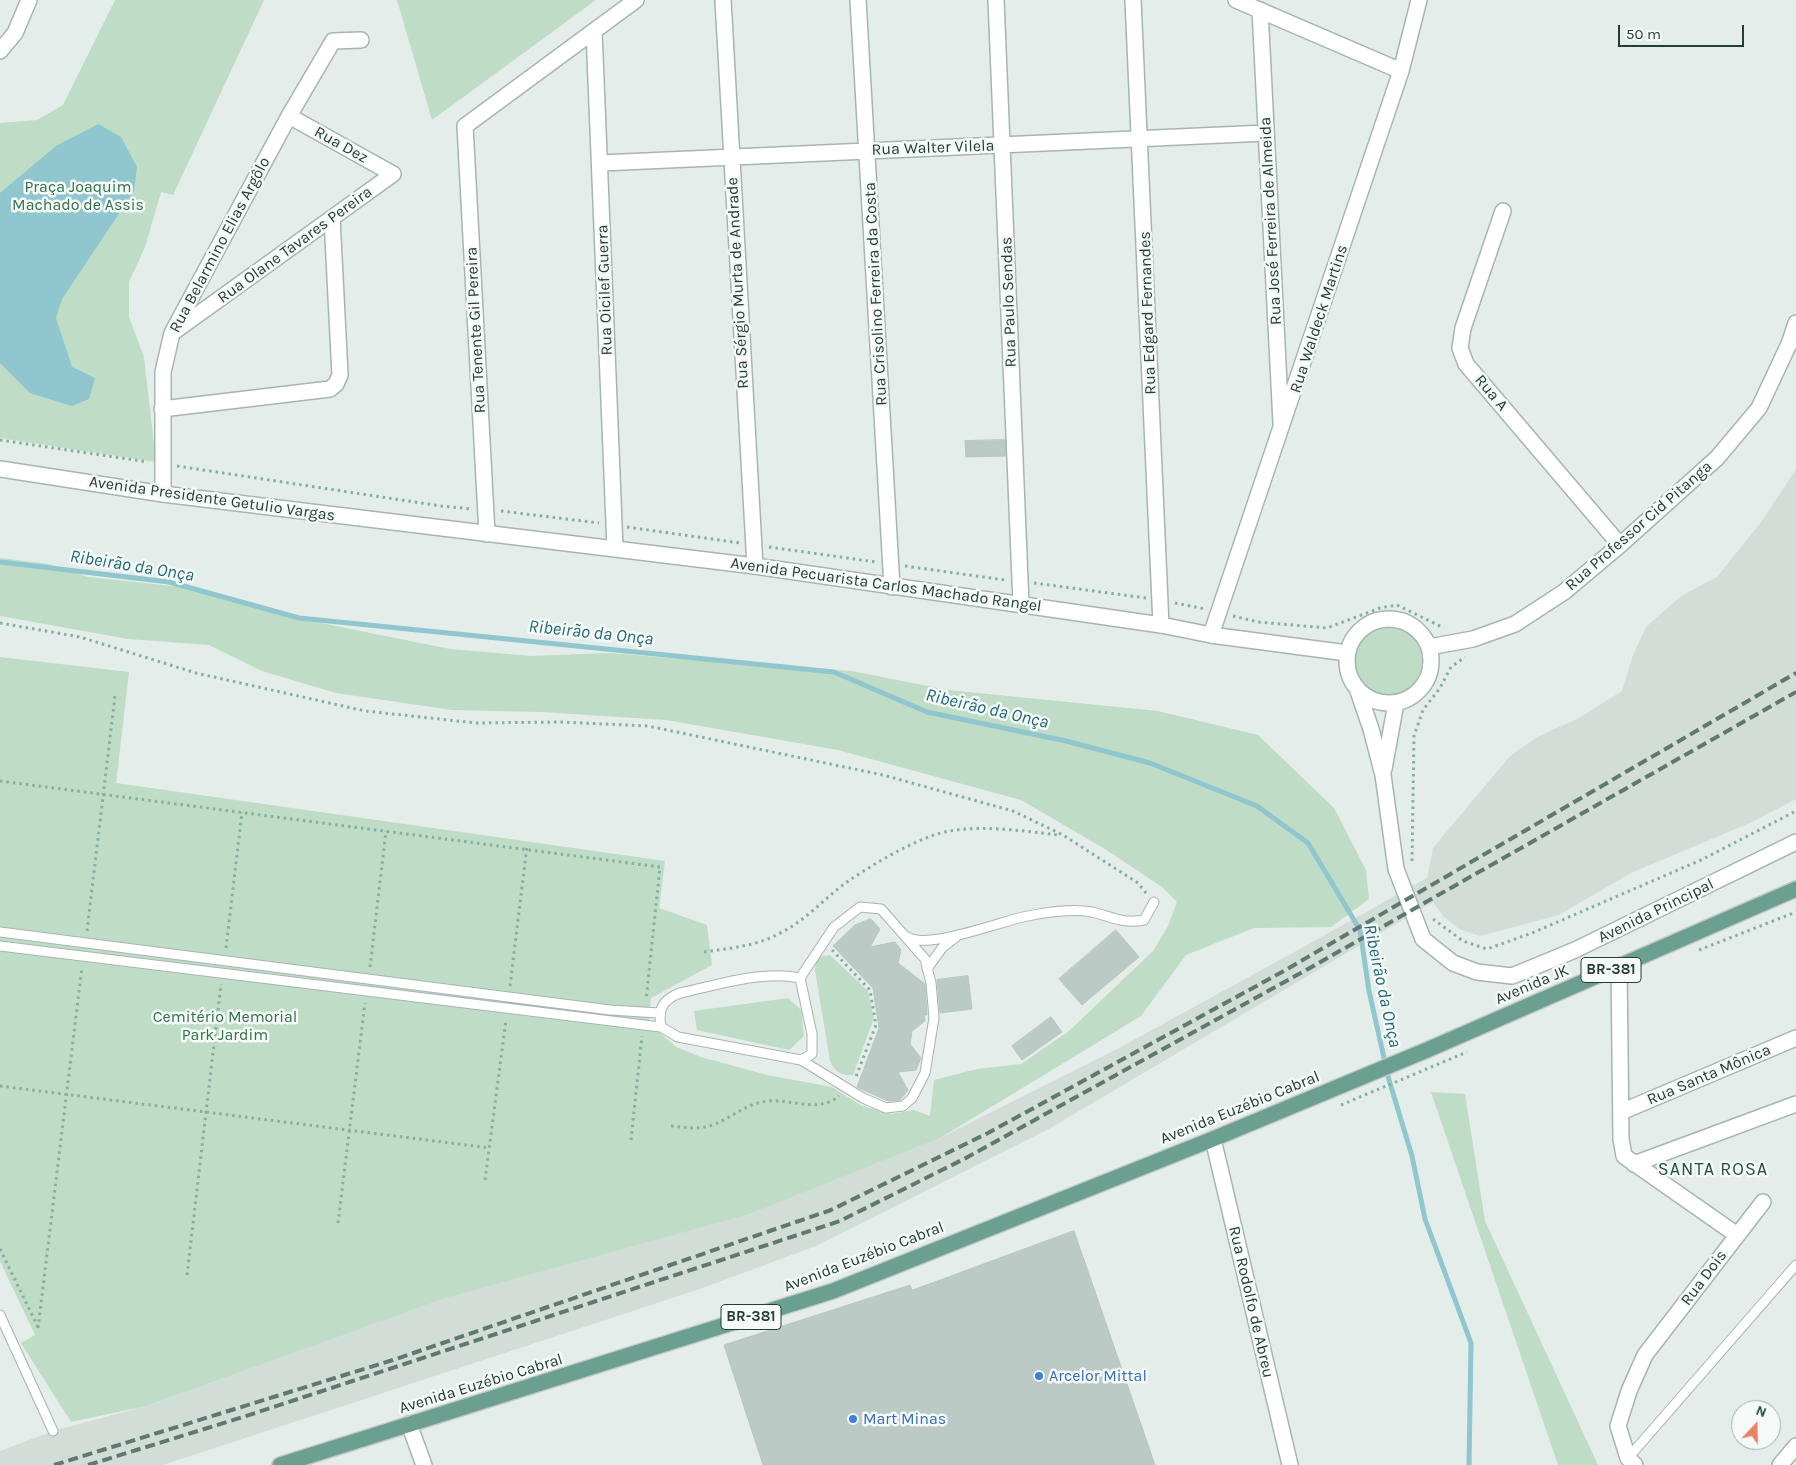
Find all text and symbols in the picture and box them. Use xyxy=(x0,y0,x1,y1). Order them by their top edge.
scale bar xyxy=(1621,15,1747,47)
text: 50 m xyxy=(1626,25,1661,43)
street label: Rua José Ferreira de Almeida xyxy=(1256,117,1286,325)
street label: Rua Dez xyxy=(311,122,371,168)
street label: Rua Walter Vilela xyxy=(871,136,995,160)
street label: Rua Belarmino Elias Argôlo xyxy=(165,154,275,336)
park label: Praça Joaquim Machado de Assis xyxy=(12,177,144,215)
street label: Rua Sérgio Murta de Andrade xyxy=(723,177,753,389)
street label: Rua Olane Tavares Pereira xyxy=(214,182,376,308)
street label: Rua Crisolino Ferreira da Costa xyxy=(861,182,891,406)
street label: Rua Oicilef Guerra xyxy=(593,224,617,356)
street label: Rua Edgard Fernandes xyxy=(1136,231,1160,395)
street label: Rua Paulo Sendas xyxy=(997,236,1021,368)
street label: Rua Waldeck Martins xyxy=(1286,242,1352,396)
street label: Rua Tenente Gil Pereira xyxy=(462,246,490,414)
street label: Rua A xyxy=(1470,371,1512,415)
street label: Rua Professor Cid Pitanga xyxy=(1562,457,1716,595)
street label: Avenida Presidente Getulio Vargas xyxy=(88,472,336,526)
water label: Ribeirão da Onça xyxy=(68,546,196,586)
street label: Avenida Pecuarista Carlos Machado Rangel xyxy=(729,554,1043,616)
water label: Ribeirão da Onça xyxy=(527,616,655,650)
water label: Ribeirão da Onça xyxy=(923,684,1051,734)
street label: Avenida Principal xyxy=(1595,875,1717,947)
water label: Ribeirão da Onça xyxy=(1358,922,1406,1050)
road number: BR-381 xyxy=(1581,958,1641,982)
street label: Avenida JK xyxy=(1492,961,1572,1009)
park label: Cemitério Memorial Park Jardim xyxy=(153,1007,297,1045)
street label: Rua Santa Mônica xyxy=(1644,1040,1774,1110)
street label: Avenida Euzébio Cabral xyxy=(1158,1067,1322,1149)
district label: SANTA ROSA xyxy=(1657,1159,1769,1181)
street label: Avenida Euzébio Cabral xyxy=(781,1218,947,1296)
street label: Rua Rodolfo de Abreu xyxy=(1224,1224,1278,1380)
street label: Rua Dois xyxy=(1677,1246,1731,1310)
road number: BR-381 xyxy=(721,1304,781,1330)
street label: Avenida Euzébio Cabral xyxy=(397,1350,565,1418)
place label: Arcelor Mittal xyxy=(1049,1366,1147,1386)
marker: Arcelor Mittal xyxy=(1033,1370,1045,1382)
north arrow xyxy=(1731,1400,1781,1450)
text: N xyxy=(1753,1402,1769,1421)
place label: Mart Minas xyxy=(863,1409,946,1429)
marker: Mart Minas xyxy=(847,1413,859,1425)

